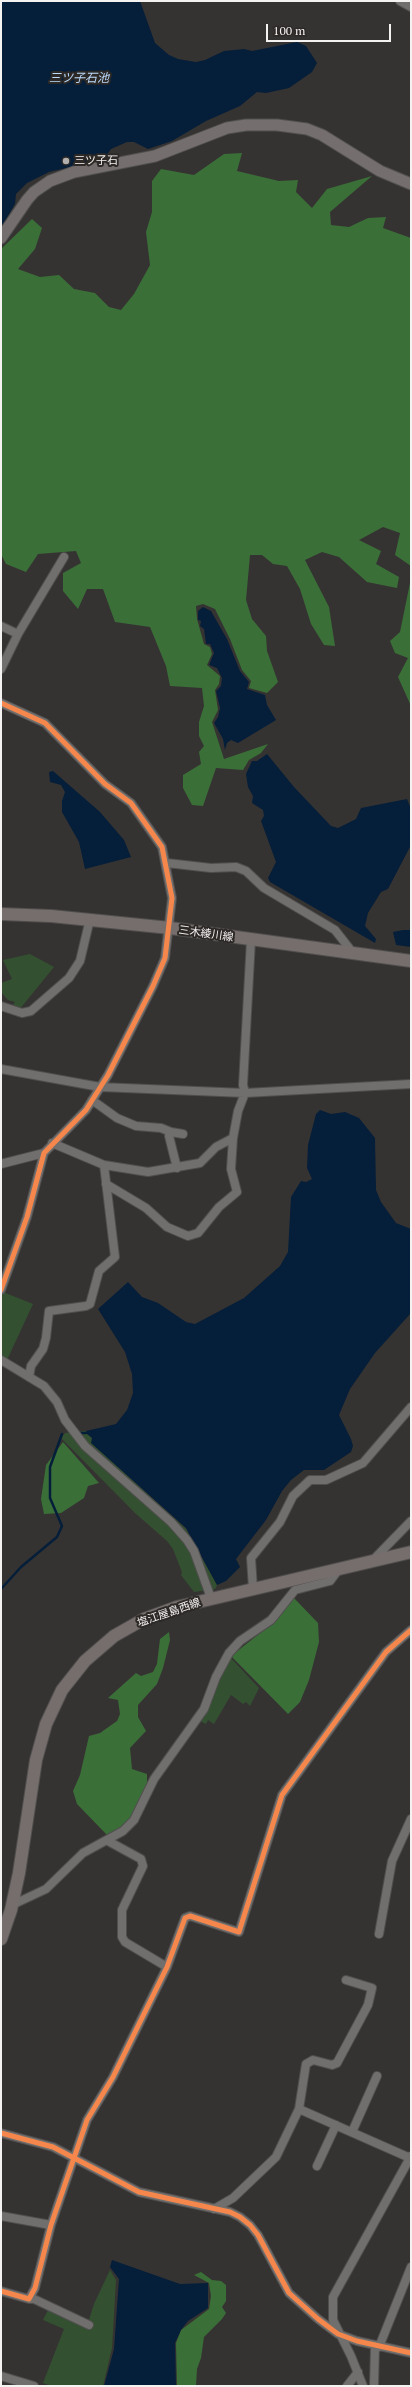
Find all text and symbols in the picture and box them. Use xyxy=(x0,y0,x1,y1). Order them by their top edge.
scale bar xyxy=(268,16,393,42)
text: 100 m xyxy=(273,23,305,38)
water label: 三ツ子石池 xyxy=(49,72,109,86)
place label: 三ツ子石 xyxy=(74,154,118,168)
marker: 三ツ子石 xyxy=(61,156,71,166)
street label: 三木綾川線 xyxy=(178,924,234,944)
street label: 塩江屋島西線 xyxy=(136,1596,202,1630)

